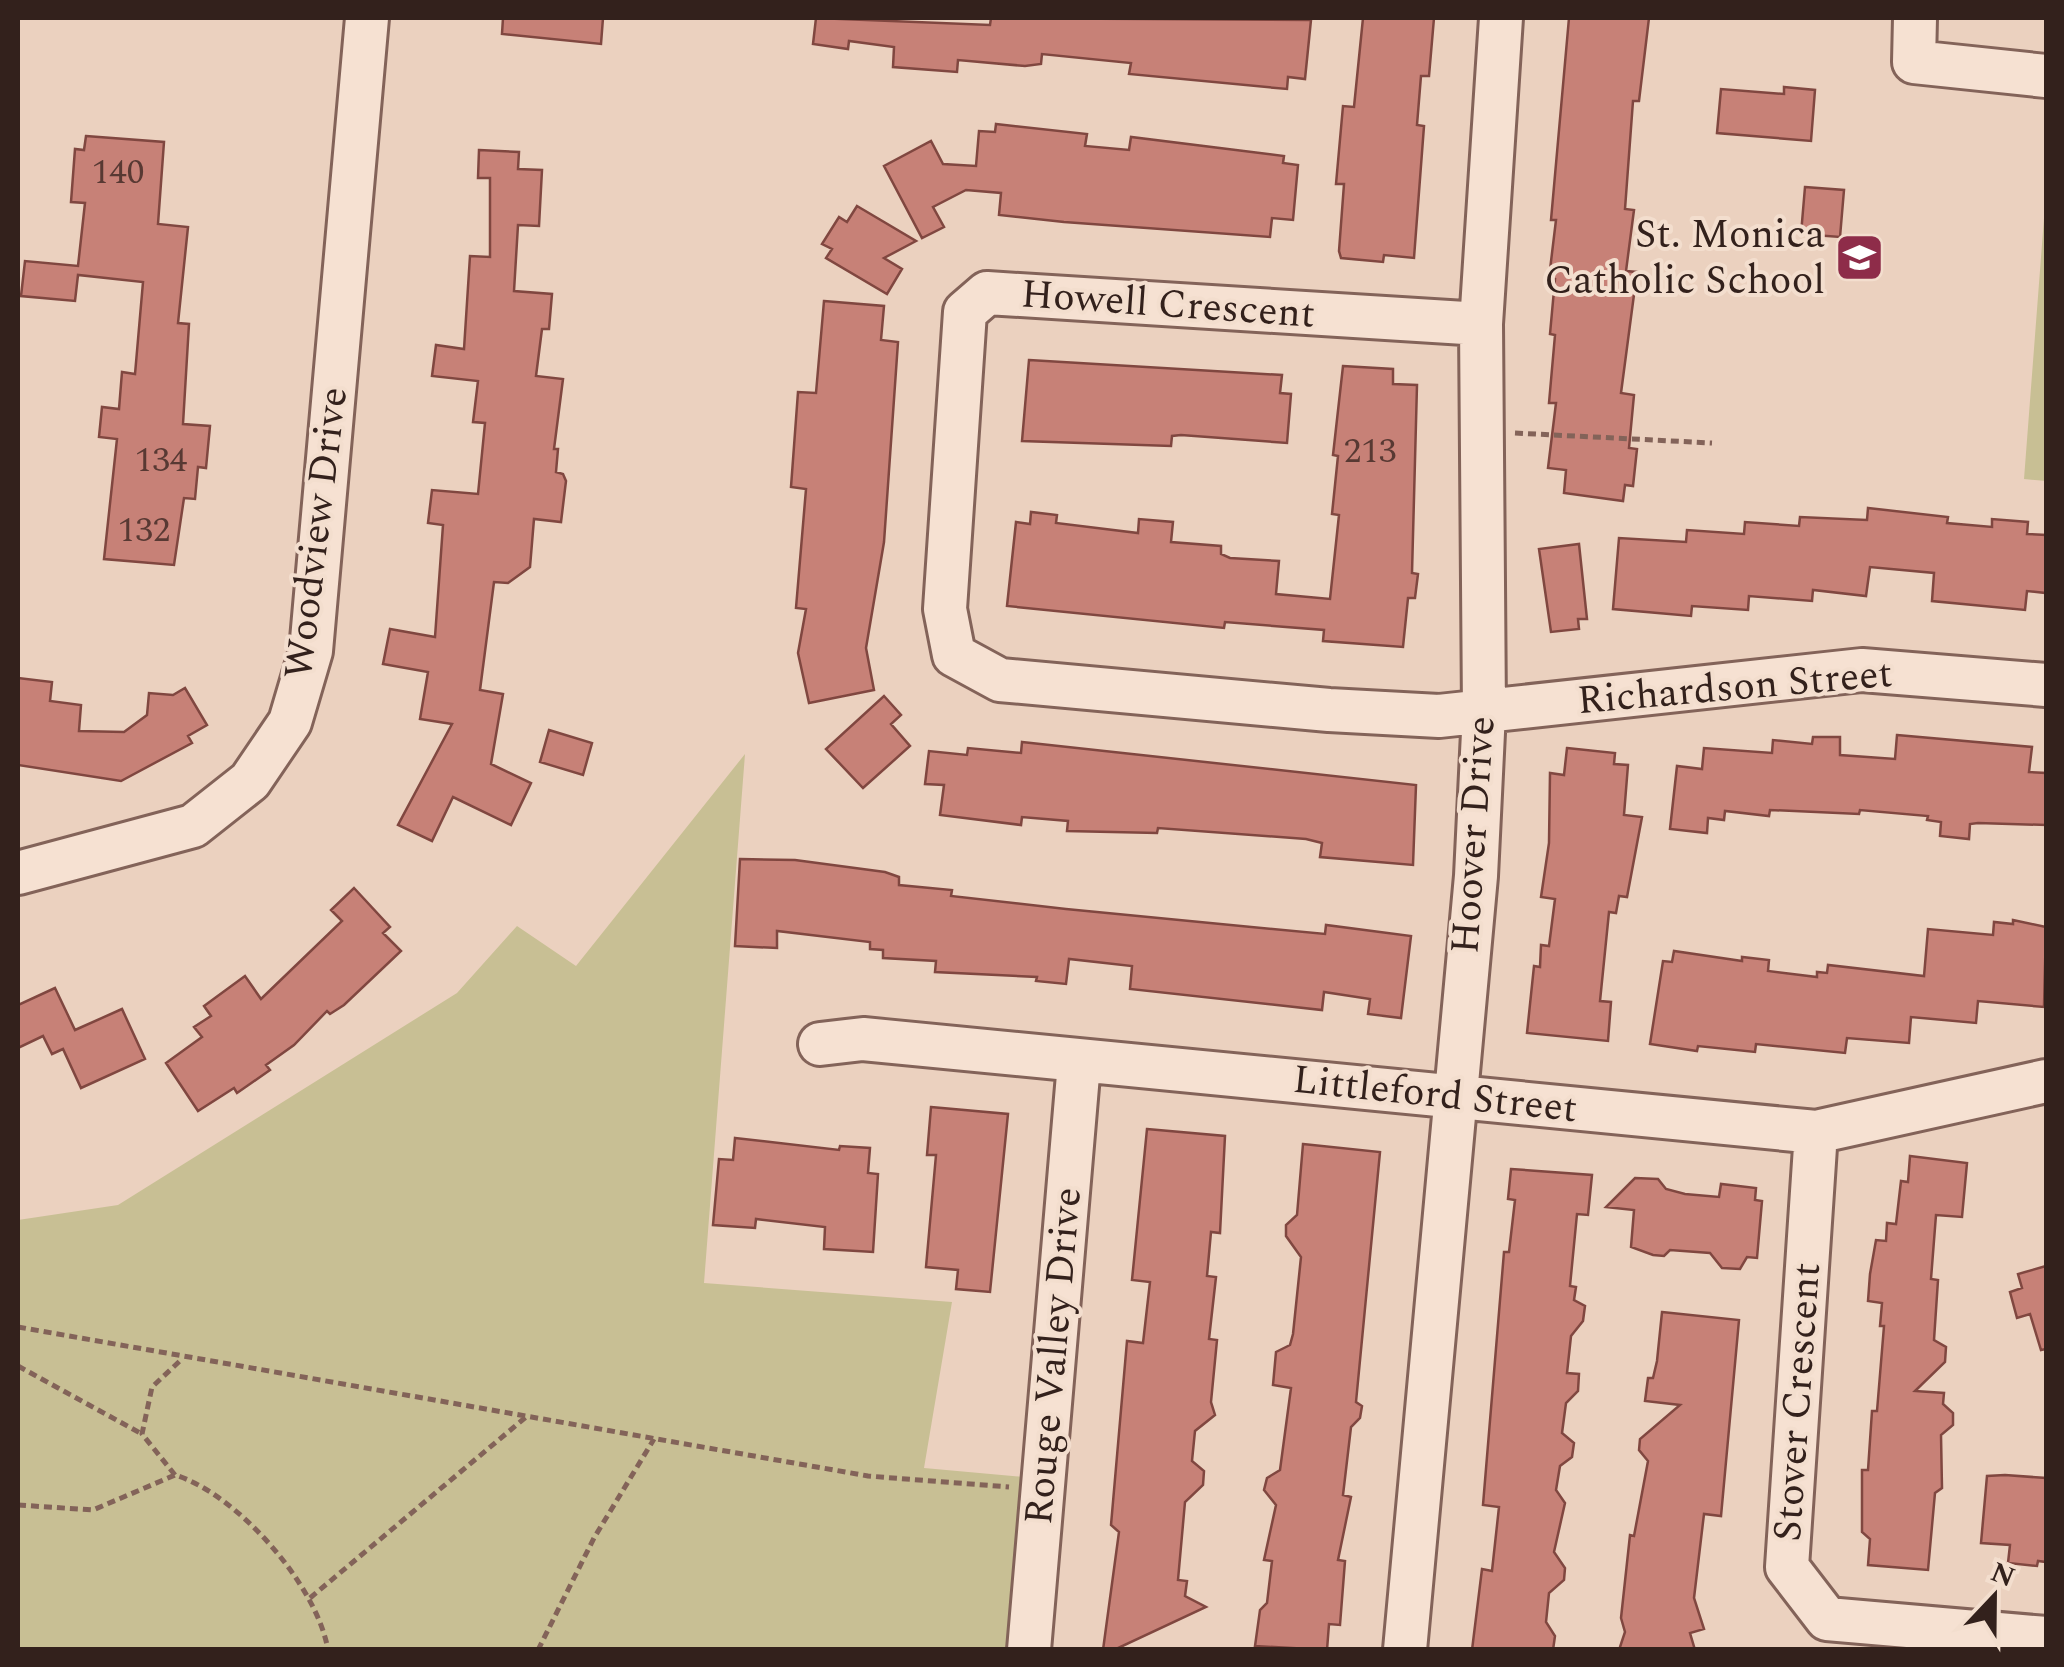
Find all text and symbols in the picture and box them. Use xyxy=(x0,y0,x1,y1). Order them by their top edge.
house number: 140 xyxy=(92,146,144,199)
place label: St. Monica Catholic School xyxy=(1544,205,1825,312)
school or university icon: St. Monica Catholic School xyxy=(1834,232,1886,284)
street label: Howell Crescent xyxy=(1019,264,1317,346)
street label: Woodview Drive xyxy=(269,384,365,682)
house number: 213 xyxy=(1344,425,1396,478)
house number: 134 xyxy=(135,434,188,487)
house number: 132 xyxy=(118,504,170,557)
street label: Richardson Street xyxy=(1575,644,1895,732)
street label: Hoover Drive xyxy=(1435,714,1513,956)
street label: Littleford Street xyxy=(1290,1050,1580,1140)
street label: Rouge Valley Drive xyxy=(1009,1185,1099,1527)
street label: Stover Crescent xyxy=(1758,1261,1838,1543)
north arrow xyxy=(1944,1547,2044,1647)
text: N xyxy=(1984,1551,2021,1599)

